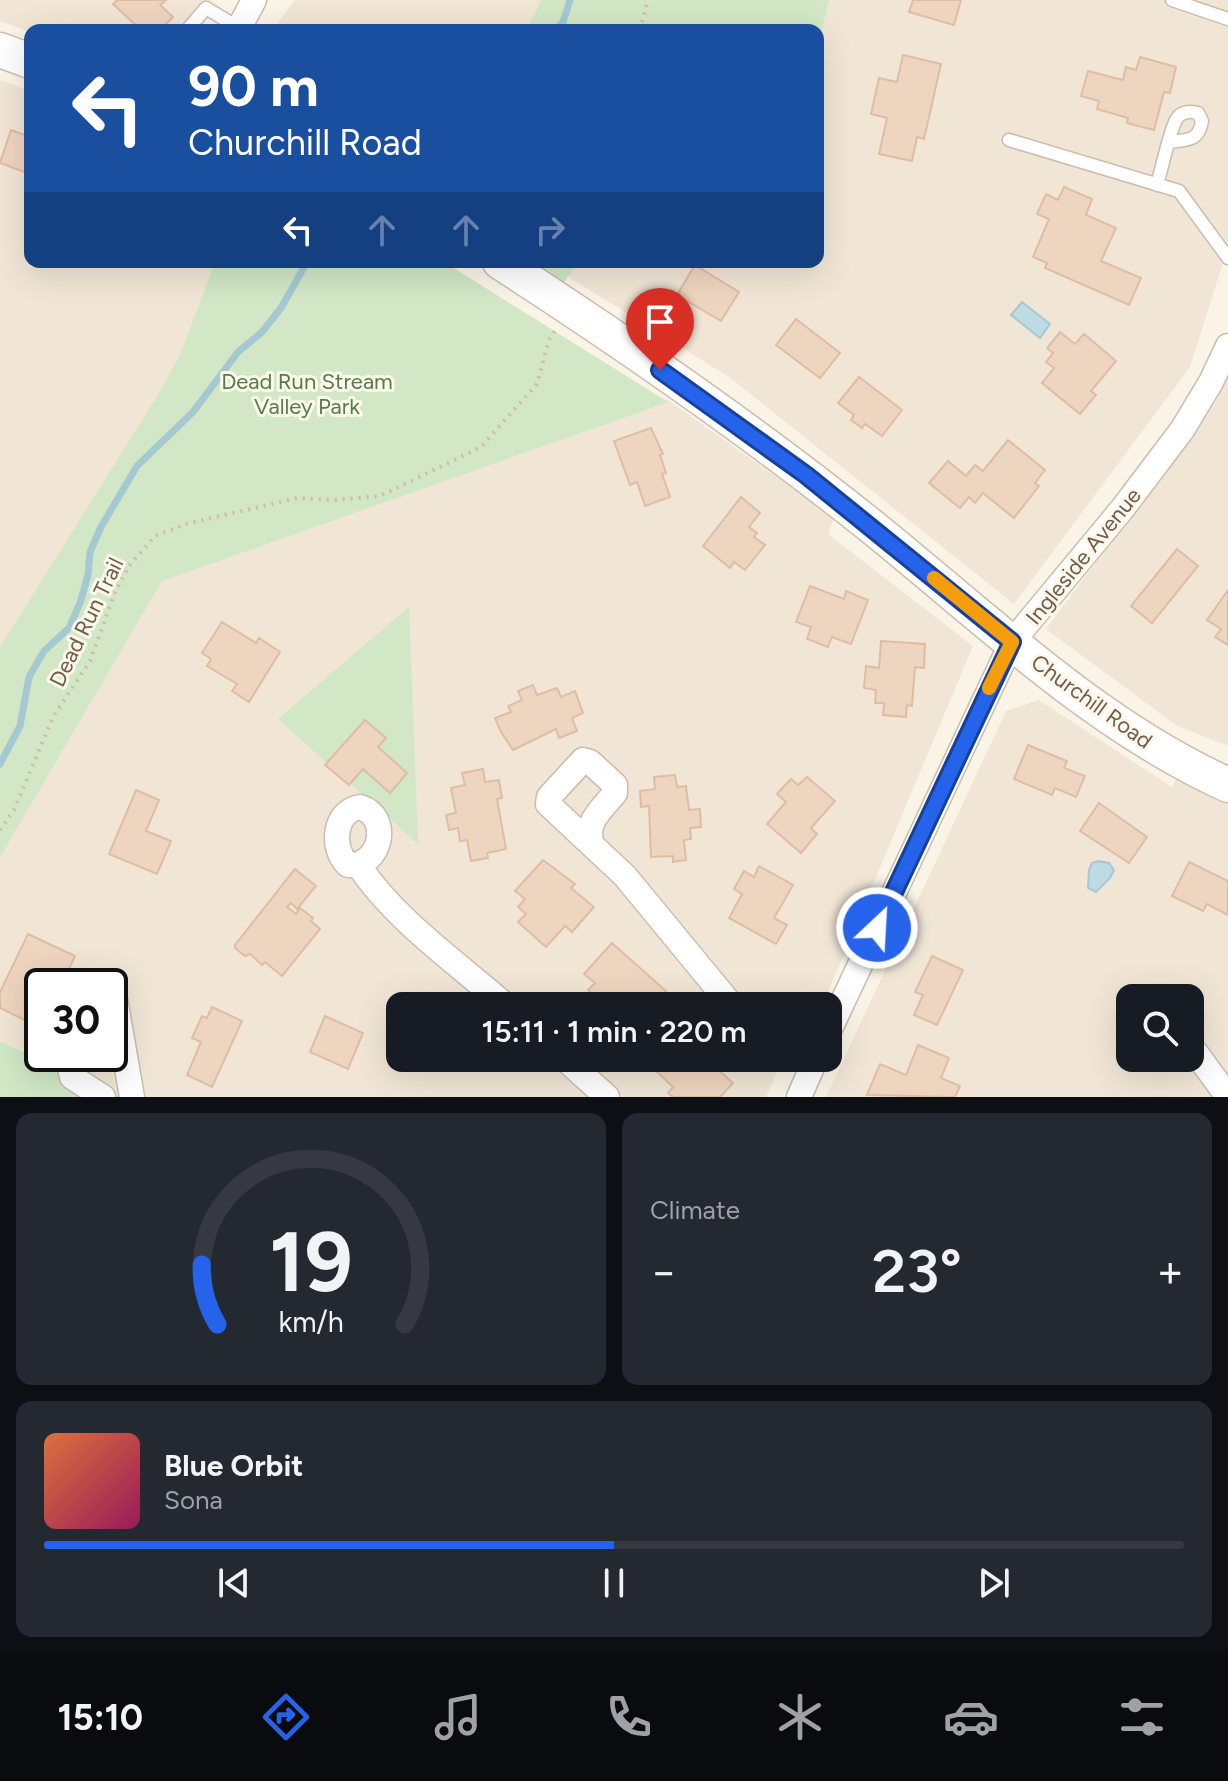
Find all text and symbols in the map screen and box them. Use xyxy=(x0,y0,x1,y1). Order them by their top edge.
text: 90 m xyxy=(188,53,319,120)
icon: left xyxy=(56,56,160,160)
text: Churchill Road xyxy=(188,121,422,164)
icon: left xyxy=(276,208,320,252)
icon: ahead xyxy=(360,208,404,252)
icon: ahead xyxy=(444,208,488,252)
icon: right xyxy=(528,208,572,252)
pin xyxy=(626,288,694,370)
icon: arrive xyxy=(638,300,682,344)
park label: Dead Run Stream Valley Park xyxy=(221,368,393,420)
street label: Ingleside Avenue xyxy=(1020,482,1147,630)
street label: Dead Run Trail xyxy=(44,553,129,691)
street label: Churchill Road xyxy=(1026,648,1157,754)
position arrow xyxy=(835,886,919,970)
speed limit sign: 30 xyxy=(24,968,128,1072)
map controls xyxy=(1116,984,1204,1072)
button: search xyxy=(1116,984,1204,1072)
text: 15:11 · 1 min · 220 m xyxy=(482,1013,746,1050)
text: Climate xyxy=(650,1194,740,1226)
text: 19 xyxy=(269,1212,353,1312)
text: 23° xyxy=(872,1235,962,1307)
text: − xyxy=(650,1245,677,1298)
text: + xyxy=(1157,1245,1184,1298)
text: km/h xyxy=(278,1305,344,1339)
text: Blue Orbit xyxy=(164,1447,303,1484)
text: Sona xyxy=(164,1484,223,1516)
icon: previous xyxy=(212,1561,256,1605)
icon: pause xyxy=(592,1561,636,1605)
icon: next xyxy=(972,1561,1016,1605)
icon: directions xyxy=(258,1689,314,1745)
icon: music xyxy=(430,1689,486,1745)
icon: phone xyxy=(601,1689,657,1745)
icon: climate xyxy=(772,1689,828,1745)
icon: car xyxy=(943,1689,999,1745)
icon: filters xyxy=(1114,1689,1170,1745)
text: 15:10 xyxy=(58,1696,143,1739)

